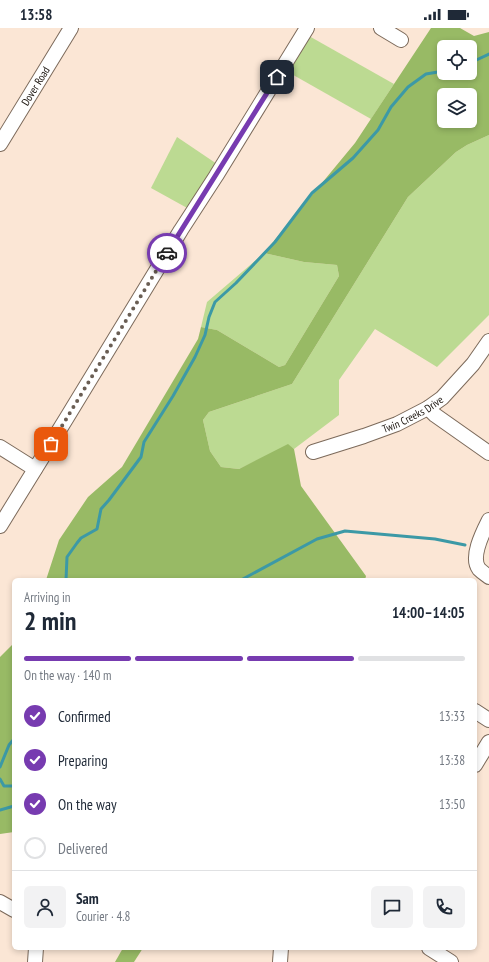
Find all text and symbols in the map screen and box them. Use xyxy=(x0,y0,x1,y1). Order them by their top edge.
text: 13:58 xyxy=(20,5,52,24)
map controls xyxy=(437,40,477,128)
button: locate xyxy=(437,40,477,80)
pin xyxy=(260,60,294,94)
street label: Dover Road xyxy=(18,64,53,108)
icon: home xyxy=(266,66,288,88)
button: layers xyxy=(437,88,477,128)
courier xyxy=(147,233,187,273)
icon: car xyxy=(156,242,178,264)
street label: Twin Creeks Drive xyxy=(380,392,446,436)
pin xyxy=(34,427,68,461)
icon: bag xyxy=(40,433,62,455)
text: Arriving in xyxy=(24,589,71,606)
text: 14:00–14:05 xyxy=(392,603,465,622)
text: 2 min xyxy=(24,604,77,637)
text: On the way · 140 m xyxy=(24,667,111,684)
icon: check xyxy=(24,705,46,727)
text: Confirmed xyxy=(58,707,111,726)
text: 13:33 xyxy=(439,708,465,725)
icon: check xyxy=(24,749,46,771)
text: Preparing xyxy=(58,751,108,770)
text: 13:38 xyxy=(439,752,465,769)
icon: check xyxy=(24,793,46,815)
text: On the way xyxy=(58,795,117,814)
text: 13:50 xyxy=(439,796,465,813)
text: Delivered xyxy=(58,839,108,858)
button: person xyxy=(24,886,66,928)
button: chat xyxy=(371,886,413,928)
button: phone xyxy=(423,886,465,928)
text: Sam xyxy=(76,889,99,908)
text: Courier · 4.8 xyxy=(76,908,130,925)

